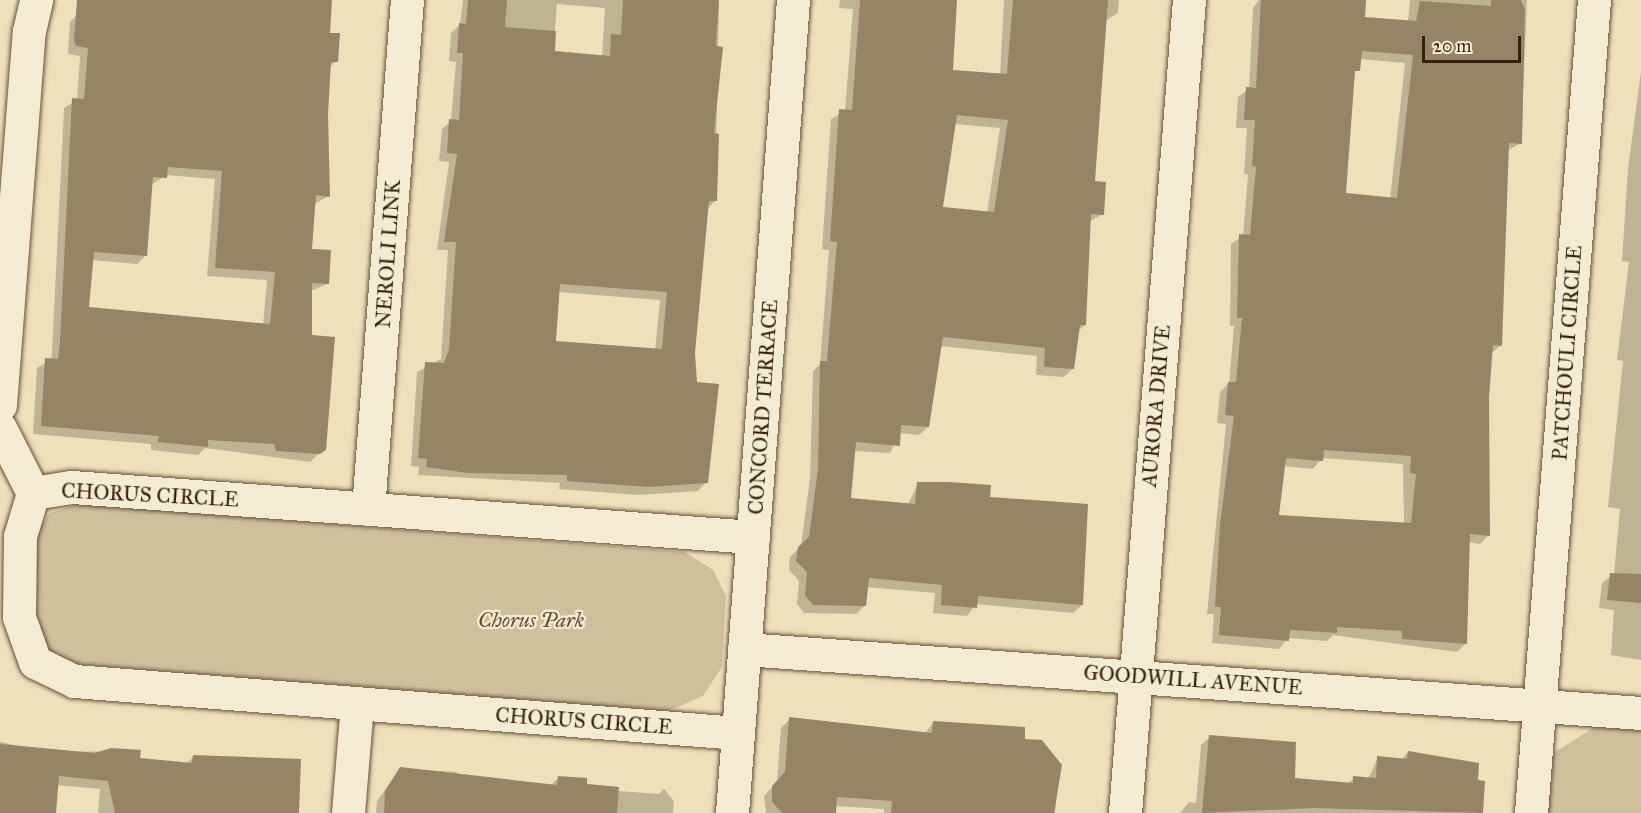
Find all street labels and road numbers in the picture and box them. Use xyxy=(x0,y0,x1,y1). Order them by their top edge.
street label: NEROLI LINK xyxy=(370,179,406,329)
street label: PATCHOULI CIRCLE xyxy=(1547,245,1587,461)
street label: CONCORD TERRACE xyxy=(743,299,783,515)
street label: AURORA DRIVE xyxy=(1136,324,1176,488)
street label: CHORUS CIRCLE xyxy=(61,478,239,512)
street label: GOODWILL AVENUE xyxy=(1083,660,1303,700)
street label: CHORUS CIRCLE xyxy=(494,702,674,740)

